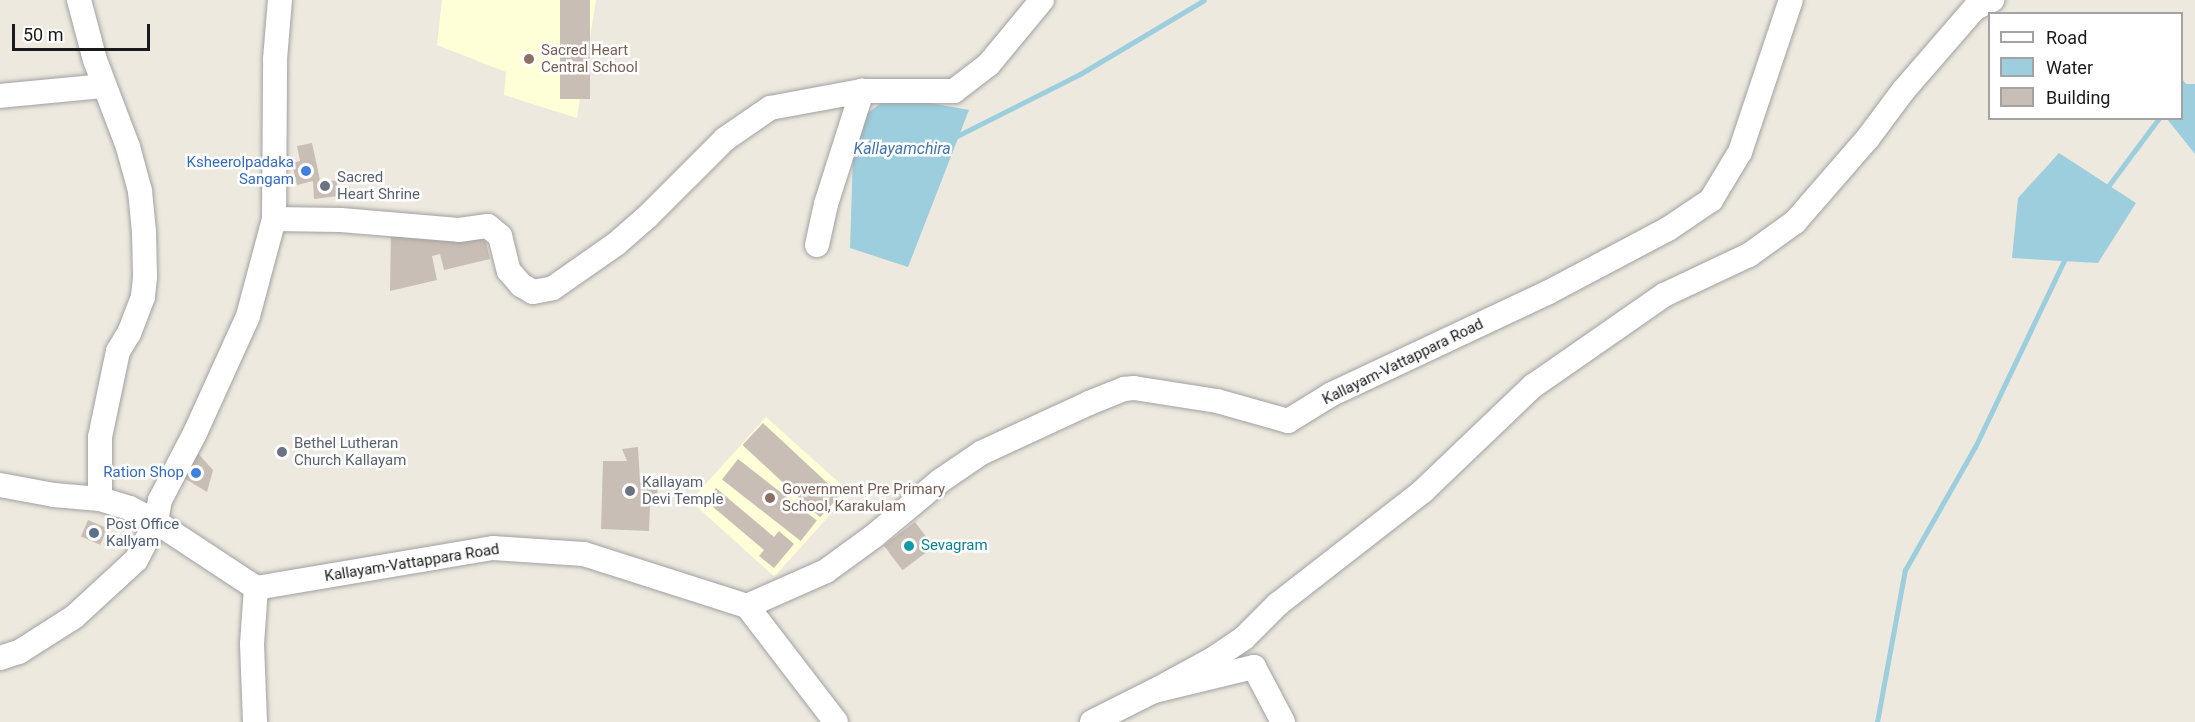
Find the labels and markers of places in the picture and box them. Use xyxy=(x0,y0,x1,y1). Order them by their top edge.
place label: Sacred Heart Central School xyxy=(541,41,638,76)
marker: Sacred Heart Central School xyxy=(522,52,536,66)
place label: Ksheerolpadaka Sangam xyxy=(187,153,294,188)
marker: Ksheerolpadaka Sangam xyxy=(299,164,313,178)
place label: Sacred Heart Shrine xyxy=(337,168,420,203)
marker: Sacred Heart Shrine xyxy=(318,179,332,193)
place label: Bethel Lutheran Church Kallayam xyxy=(294,434,406,469)
marker: Bethel Lutheran Church Kallayam xyxy=(275,445,289,459)
place label: Ration Shop xyxy=(103,464,184,482)
marker: Ration Shop xyxy=(189,466,203,480)
place label: Kallayam Devi Temple xyxy=(642,473,724,508)
place label: Government Pre Primary School, Karakulam xyxy=(782,480,945,515)
marker: Kallayam Devi Temple xyxy=(623,484,637,498)
marker: Government Pre Primary School, Karakulam xyxy=(763,491,777,505)
place label: Post Office Kallyam xyxy=(106,515,179,550)
marker: Post Office Kallyam xyxy=(87,526,101,540)
place label: Sevagram xyxy=(921,537,988,555)
marker: Sevagram xyxy=(902,539,916,553)

